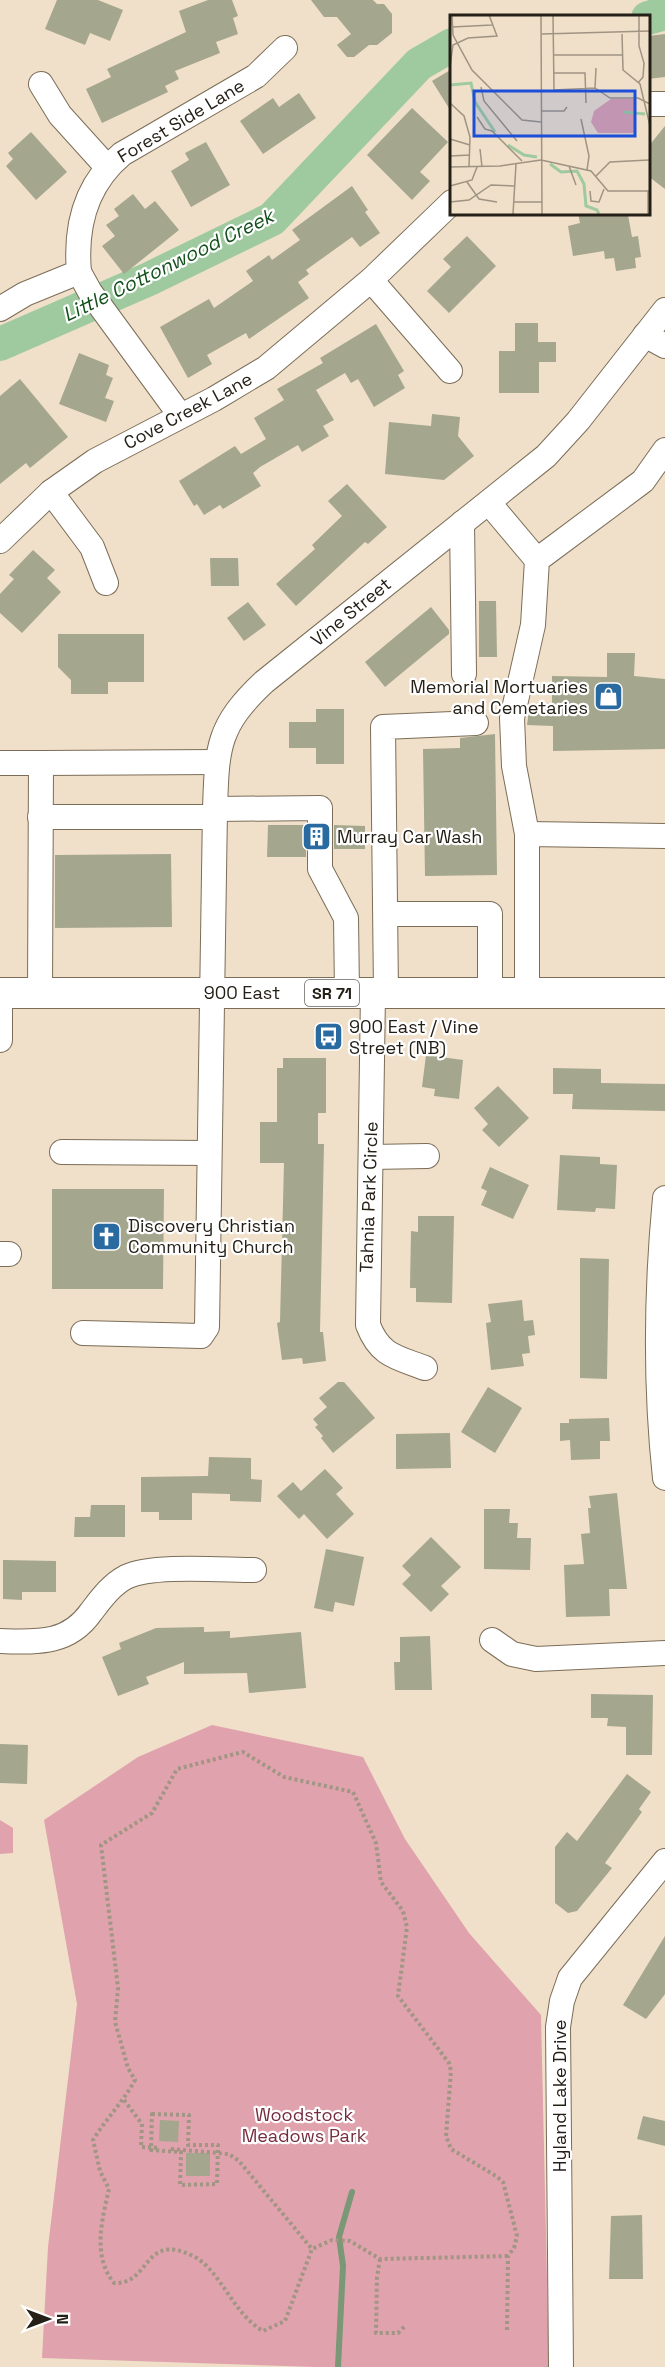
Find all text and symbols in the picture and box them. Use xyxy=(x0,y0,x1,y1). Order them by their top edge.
inset map xyxy=(450,15,650,214)
street label: Forest Side Lane xyxy=(113,74,248,168)
water label: Little Cottonwood Creek xyxy=(58,202,280,327)
street label: Cove Creek Lane xyxy=(119,367,256,454)
street label: Vine Street xyxy=(306,572,396,651)
place label: Memorial Mortuaries and Cemetaries xyxy=(410,675,588,719)
shop icon: Memorial Mortuaries and Cemetaries xyxy=(593,681,625,713)
building icon: Murray Car Wash xyxy=(300,821,332,853)
place label: Murray Car Wash xyxy=(337,825,482,848)
road number: SR 71 xyxy=(305,980,359,1006)
street label: 900 East xyxy=(204,981,280,1004)
place label: 900 East / Vine Street (NB) xyxy=(349,1015,479,1059)
bus stop icon: 900 East / Vine Street (NB) xyxy=(312,1021,344,1053)
street label: Tahnia Park Circle xyxy=(354,1121,383,1273)
place label: Discovery Christian Community Church xyxy=(128,1214,295,1258)
church icon: Discovery Christian Community Church xyxy=(91,1220,123,1252)
street label: Hyland Lake Drive xyxy=(548,2020,571,2172)
park label: Woodstock Meadows Park xyxy=(242,2103,367,2147)
north arrow xyxy=(18,2289,78,2349)
text: N xyxy=(52,2314,73,2324)

